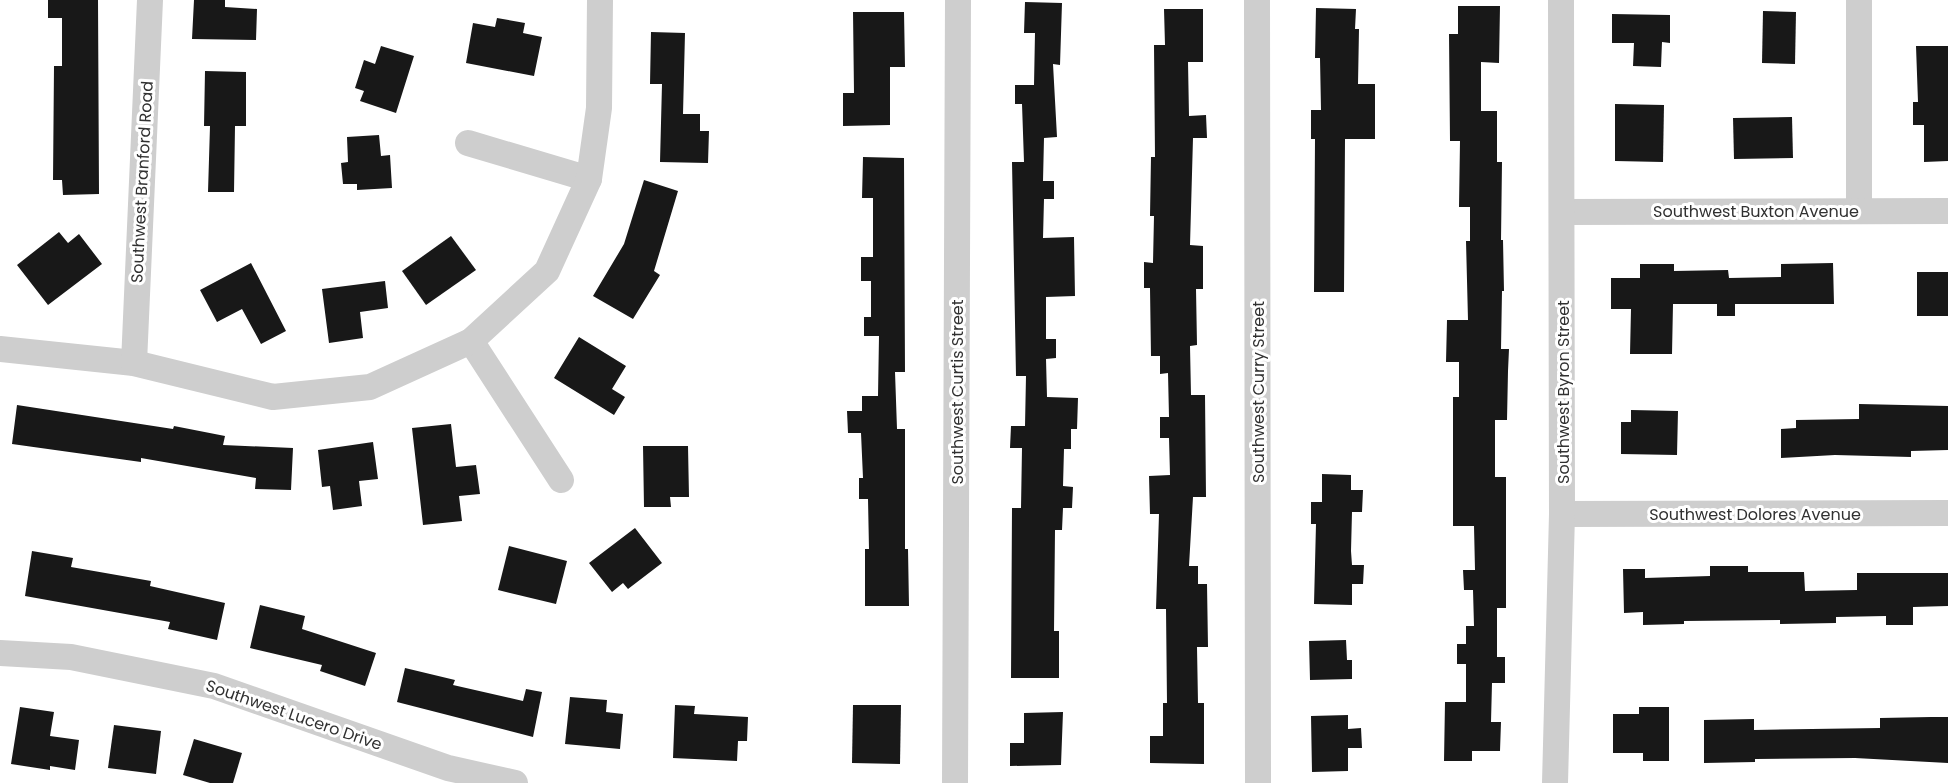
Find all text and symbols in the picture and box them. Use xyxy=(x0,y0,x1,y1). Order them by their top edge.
street label: Southwest Branford Road xyxy=(125,80,159,284)
street label: Southwest Buxton Avenue xyxy=(1653,200,1859,223)
street label: Southwest Curtis Street xyxy=(946,299,969,485)
street label: Southwest Byron Street xyxy=(1552,300,1575,484)
street label: Southwest Curry Street xyxy=(1247,301,1270,483)
street label: Southwest Dolores Avenue xyxy=(1649,503,1861,526)
street label: Southwest Lucero Drive xyxy=(203,674,385,756)

